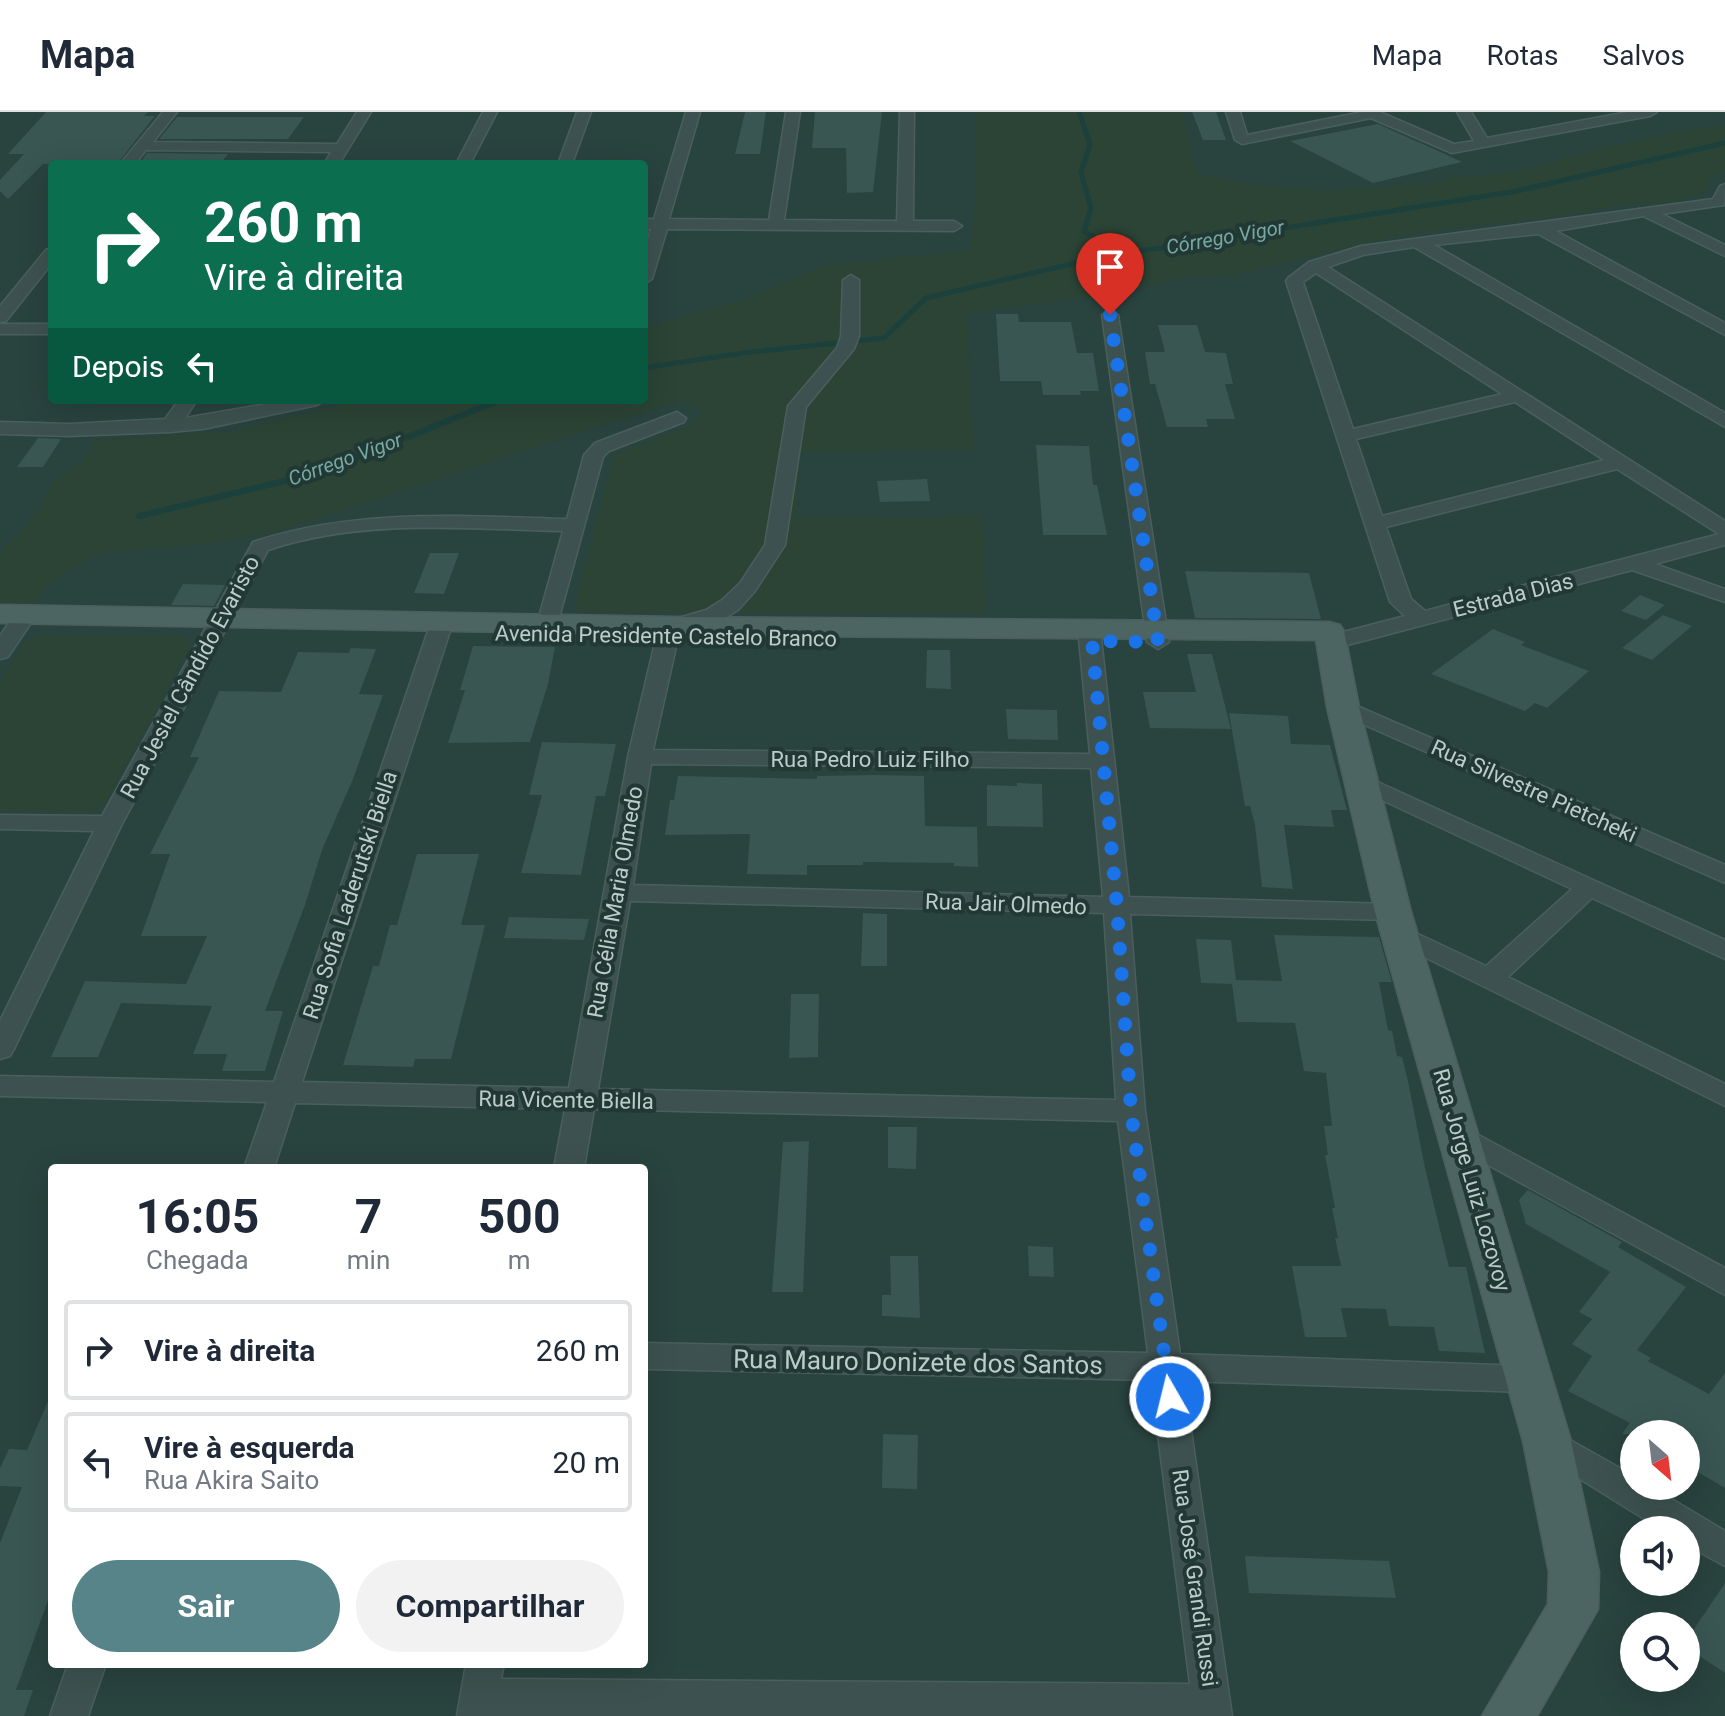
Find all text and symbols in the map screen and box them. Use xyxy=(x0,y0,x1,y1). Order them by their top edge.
text: Mapa xyxy=(40,33,135,77)
text: Mapa xyxy=(1372,39,1442,72)
text: Rotas xyxy=(1486,39,1559,72)
text: Salvos xyxy=(1603,39,1685,72)
text: 260 m xyxy=(204,190,363,256)
icon: right xyxy=(72,192,176,296)
water label: Córrego Vigor xyxy=(1164,215,1287,259)
pin xyxy=(1076,233,1144,315)
icon: arrive xyxy=(1088,245,1132,289)
text: Vire à direita xyxy=(204,257,404,299)
icon: left xyxy=(180,344,224,388)
text: Depois xyxy=(72,349,164,384)
water label: Córrego Vigor xyxy=(285,427,407,491)
street label: Rua Jesiel Cândido Evaristo xyxy=(115,551,265,803)
street label: Estrada Dias xyxy=(1450,568,1576,622)
street label: Avenida Presidente Castelo Branco xyxy=(495,621,837,651)
street label: Rua Silvestre Pietcheki xyxy=(1428,734,1640,848)
street label: Rua Pedro Luiz Filho xyxy=(771,747,969,772)
street label: Rua Sofia Laderutski Biella xyxy=(298,768,402,1022)
street label: Rua Célia Maria Olmedo xyxy=(582,784,648,1020)
street label: Rua Jair Olmedo xyxy=(925,889,1087,919)
street label: Rua Jorge Luiz Lozovoy xyxy=(1428,1066,1516,1295)
street label: Rua Vicente Biella xyxy=(478,1086,654,1114)
text: 16:05 xyxy=(136,1188,259,1245)
text: 7 xyxy=(355,1188,382,1245)
text: 500 xyxy=(478,1188,560,1245)
text: Chegada xyxy=(146,1245,249,1275)
text: min xyxy=(347,1245,390,1275)
text: m xyxy=(508,1245,531,1275)
icon: right xyxy=(76,1328,120,1372)
text: Vire à direita xyxy=(144,1333,315,1368)
text: 260 m xyxy=(536,1333,620,1368)
street label: Rua Mauro Donizete dos Santos xyxy=(733,1344,1103,1380)
position arrow xyxy=(1128,1355,1212,1439)
north arrow xyxy=(1620,1420,1700,1500)
map controls xyxy=(1620,1420,1700,1692)
text: Vire à esquerda xyxy=(144,1430,355,1465)
icon: left xyxy=(76,1440,120,1484)
text: 20 m xyxy=(553,1445,620,1480)
text: Rua Akira Saito xyxy=(144,1465,319,1495)
street label: Rua José Grandi Russi xyxy=(1167,1468,1223,1688)
button: sound xyxy=(1620,1516,1700,1596)
button: Sair xyxy=(72,1560,340,1652)
button: Compartilhar xyxy=(356,1560,624,1652)
button: search xyxy=(1620,1612,1700,1692)

